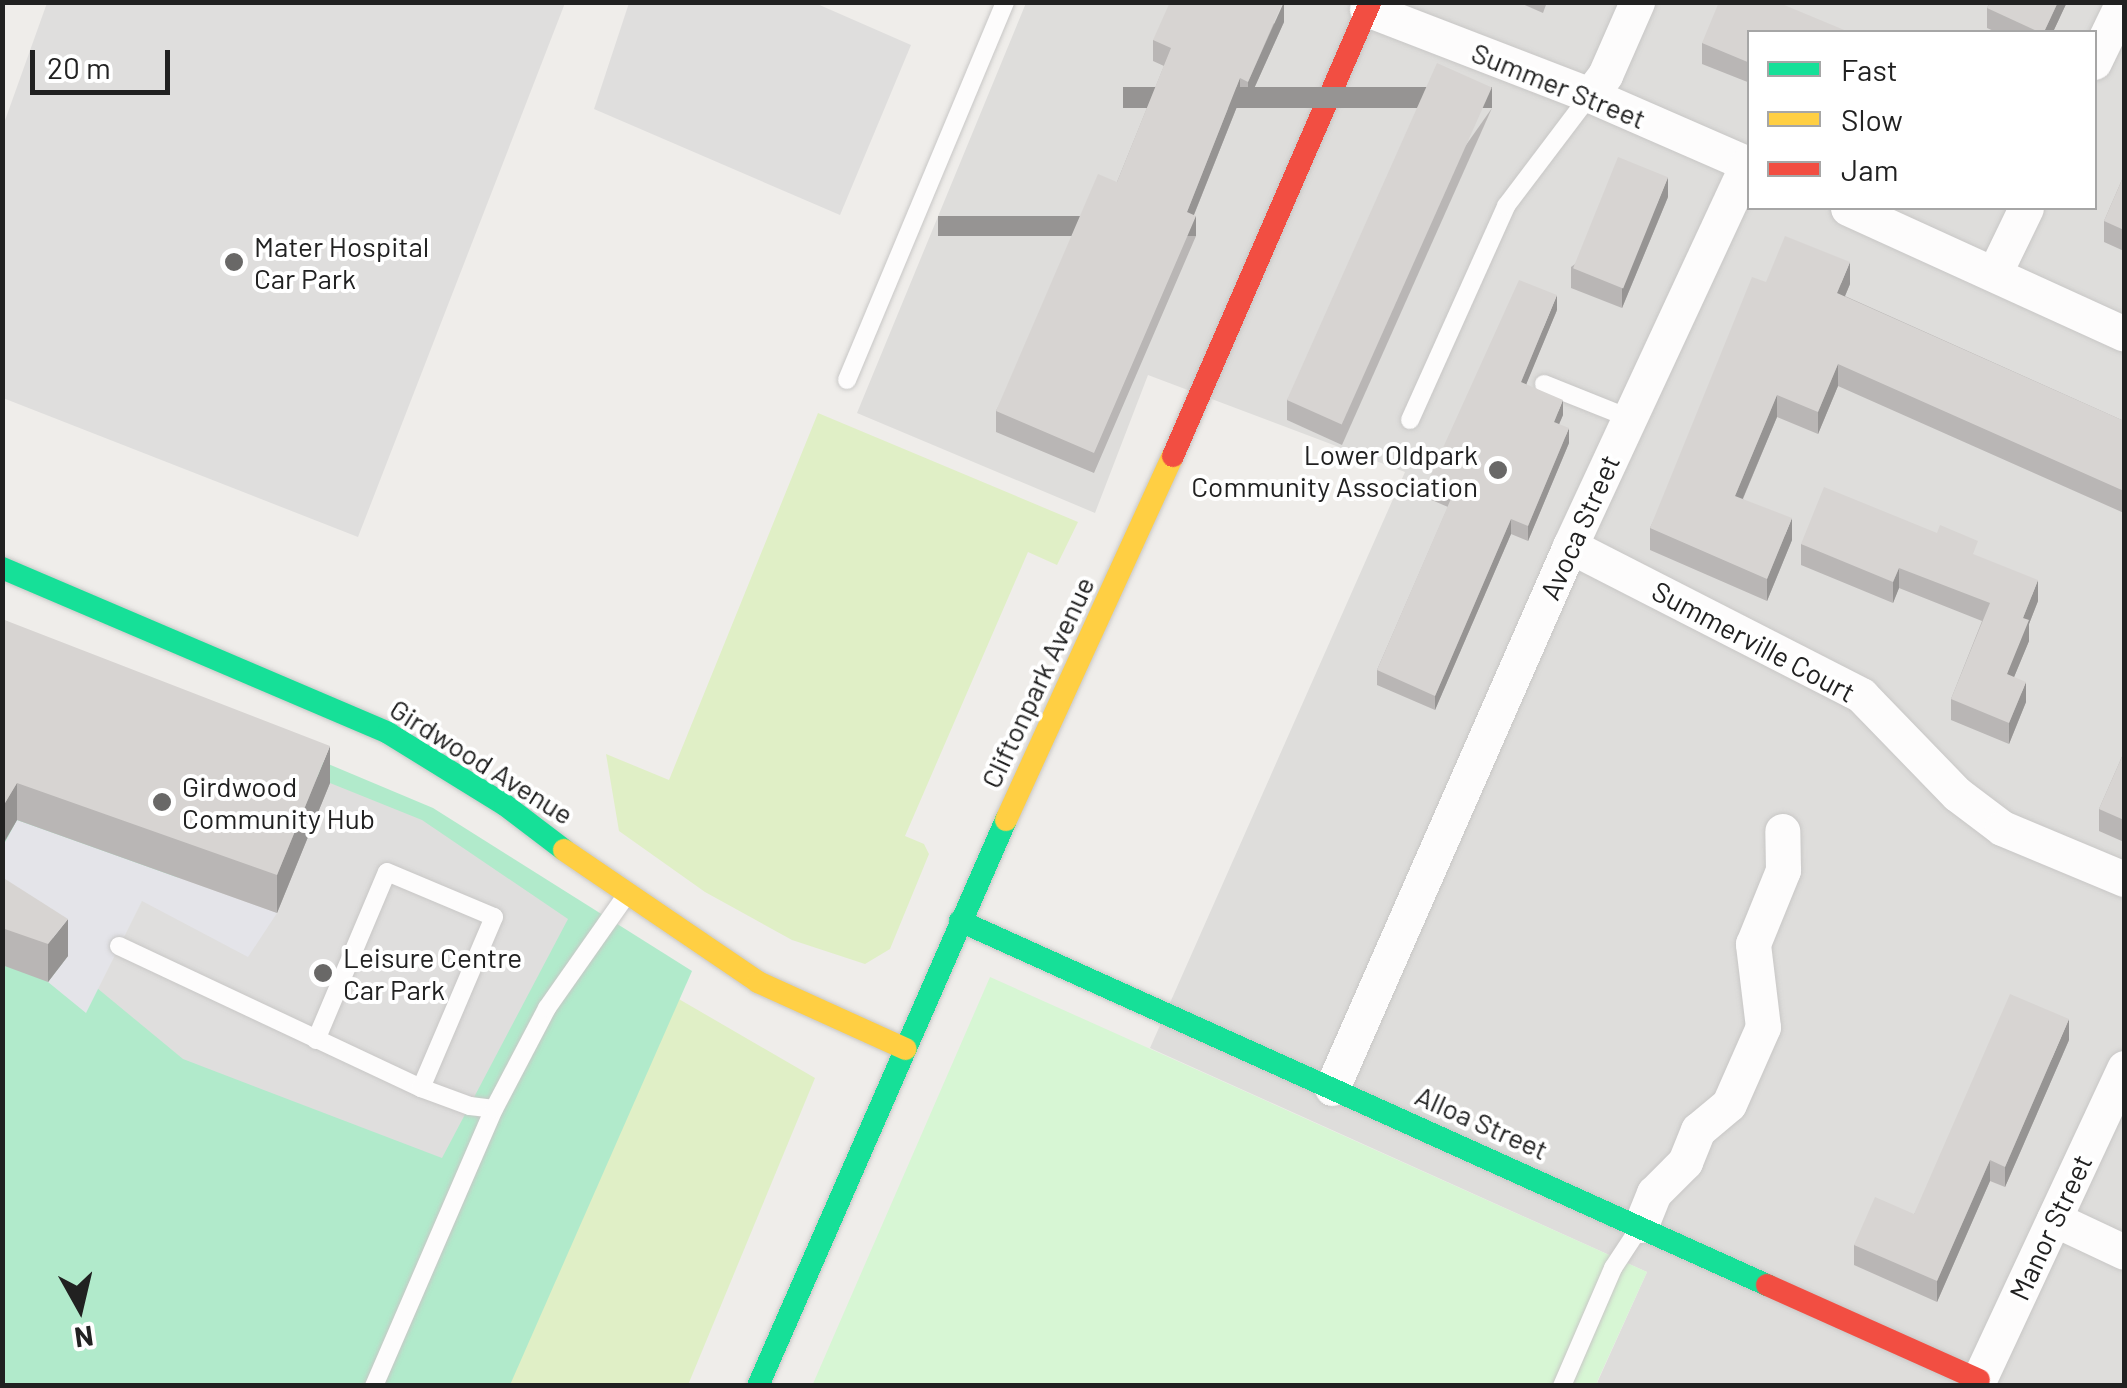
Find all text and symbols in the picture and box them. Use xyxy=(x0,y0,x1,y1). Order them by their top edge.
scale bar xyxy=(35,30,175,92)
legend xyxy=(1747,30,2097,210)
street label: Summer Street xyxy=(1467,35,1651,135)
text: 20 m xyxy=(47,49,111,85)
text: Fast xyxy=(1841,51,1898,87)
text: Slow xyxy=(1841,101,1903,137)
text: Jam xyxy=(1841,151,1898,187)
place label: Mater Hospital Car Park xyxy=(254,229,429,295)
marker: Mater Hospital Car Park xyxy=(223,251,245,273)
place label: Lower Oldpark Community Association xyxy=(1191,437,1478,503)
street label: Avoca Street xyxy=(1532,449,1626,605)
marker: Lower Oldpark Community Association xyxy=(1487,459,1509,481)
street label: Cliftonpark Avenue xyxy=(973,571,1101,793)
street label: Summerville Court xyxy=(1647,573,1861,709)
street label: Girdwood Avenue xyxy=(384,691,580,831)
place label: Girdwood Community Hub xyxy=(182,769,375,835)
marker: Girdwood Community Hub xyxy=(151,791,173,813)
place label: Leisure Centre Car Park xyxy=(343,940,522,1006)
marker: Leisure Centre Car Park xyxy=(312,962,334,984)
street label: Alloa Street xyxy=(1411,1078,1553,1166)
street label: Manor Street xyxy=(2002,1149,2098,1305)
north arrow xyxy=(30,1258,130,1358)
text: N xyxy=(73,1320,96,1356)

